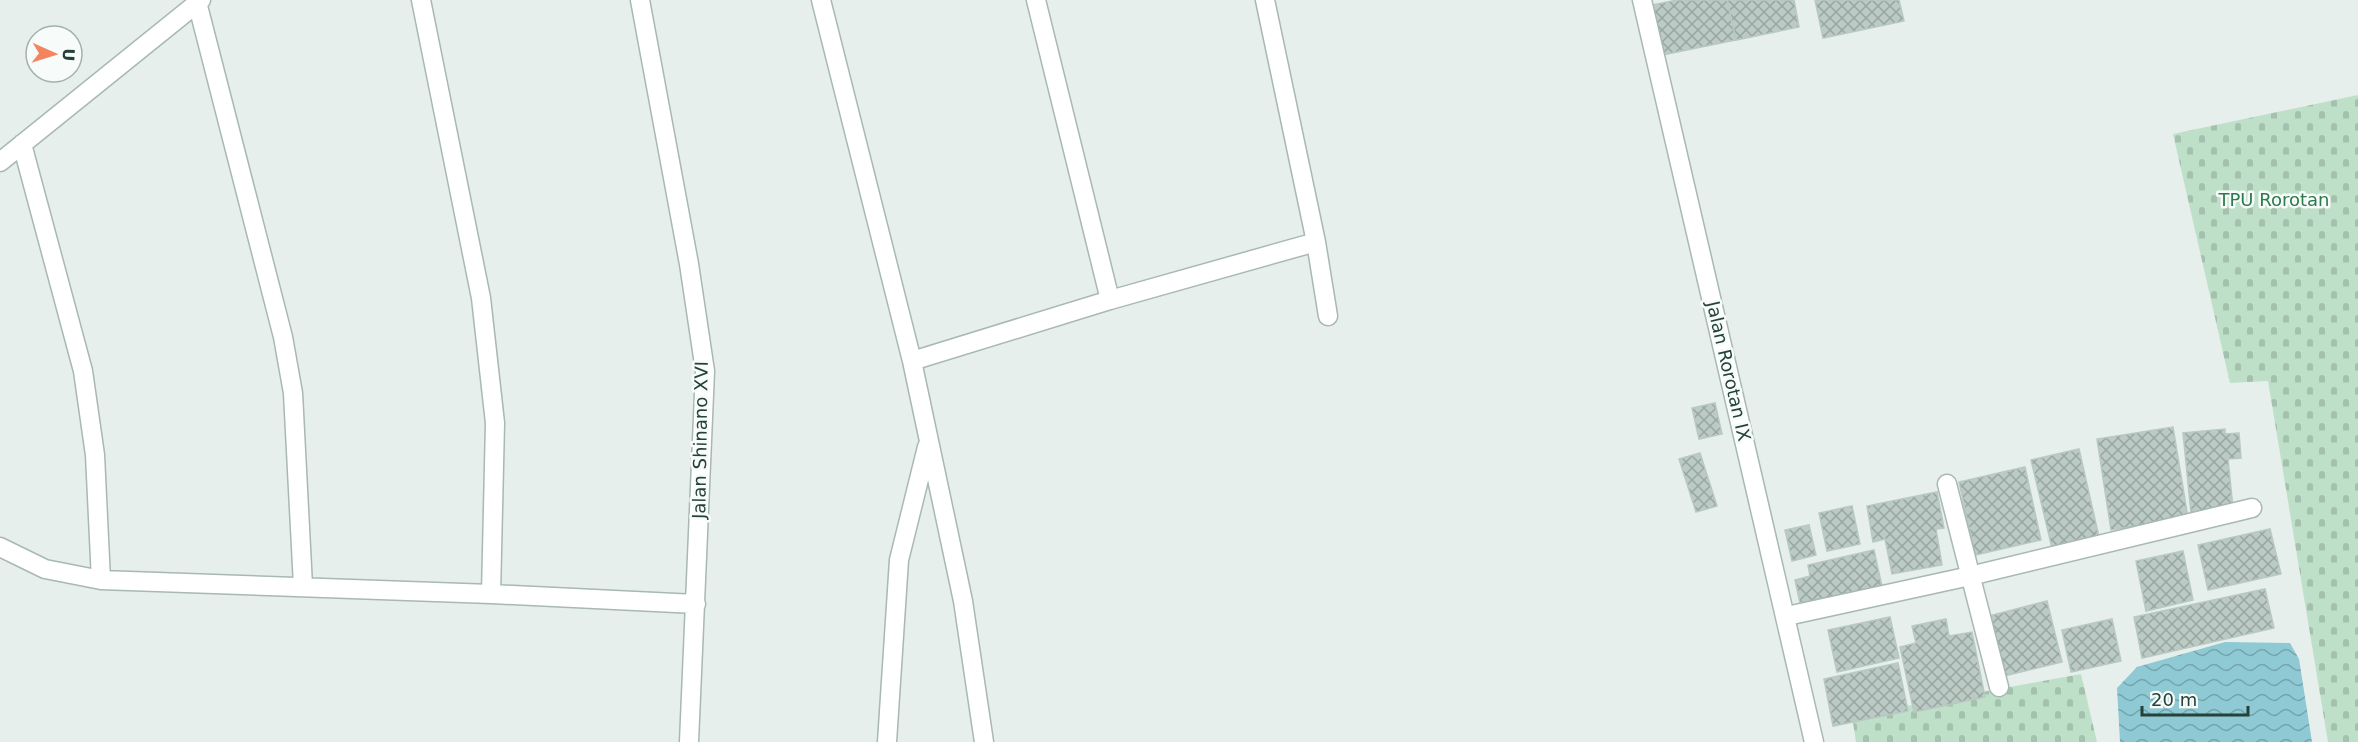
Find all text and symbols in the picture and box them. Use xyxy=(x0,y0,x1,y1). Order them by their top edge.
north arrow xyxy=(24,24,84,84)
text: U xyxy=(59,48,78,62)
park label: TPU Rorotan xyxy=(2218,189,2329,210)
street label: Jalan Rorotan IX xyxy=(1702,298,1755,443)
street label: Jalan Shinano XVI xyxy=(688,361,712,520)
scale bar xyxy=(2142,679,2248,717)
text: 20 m xyxy=(2151,689,2197,710)

